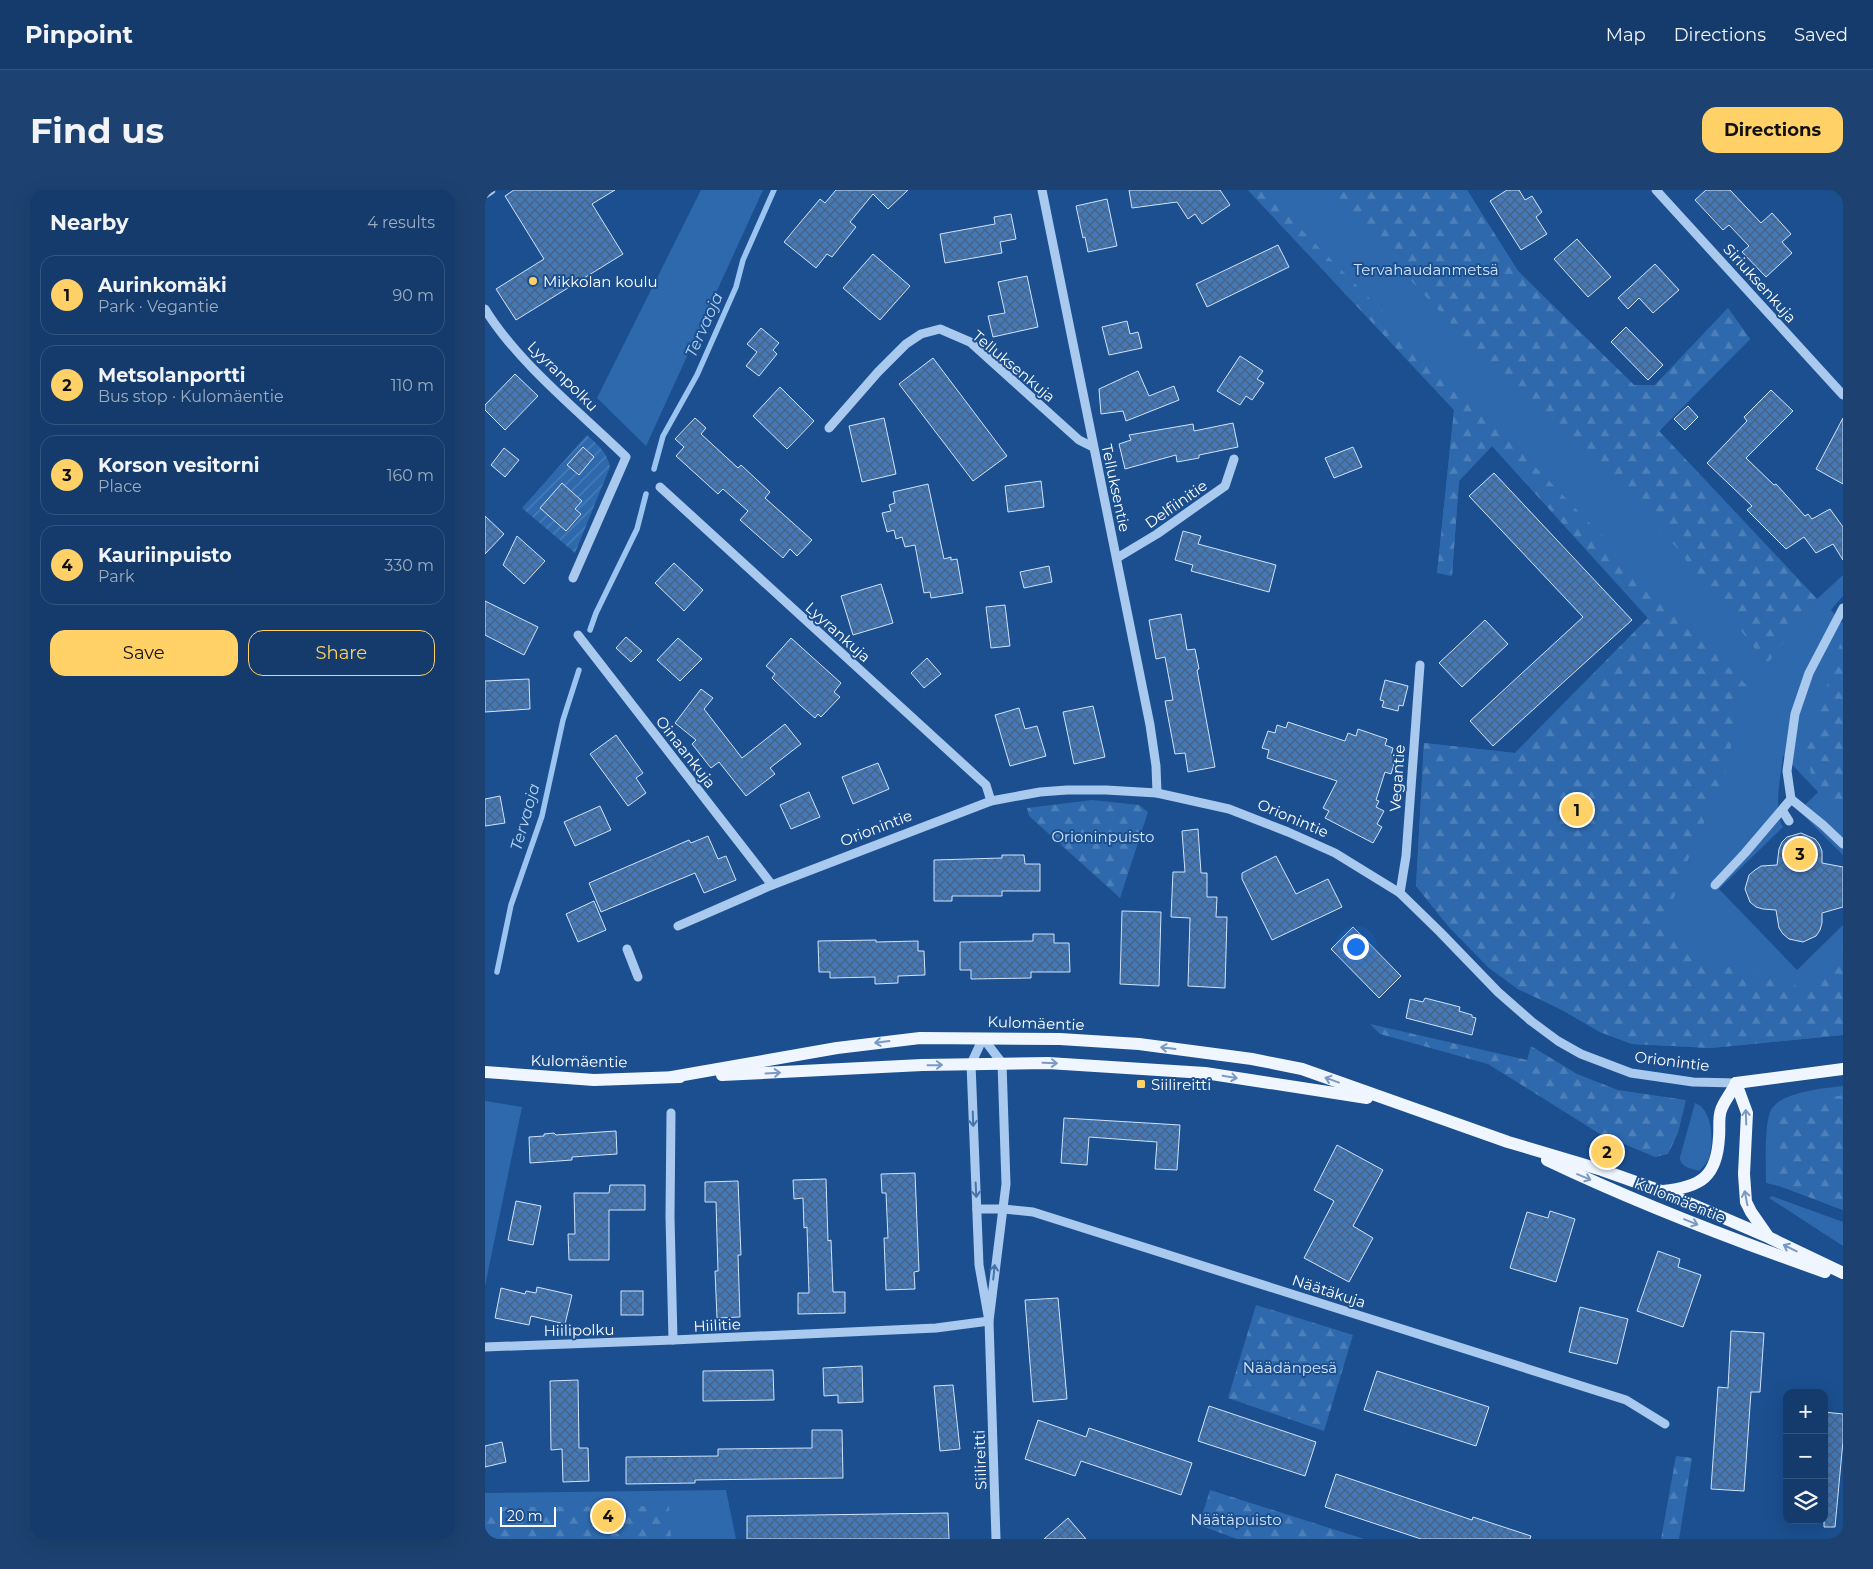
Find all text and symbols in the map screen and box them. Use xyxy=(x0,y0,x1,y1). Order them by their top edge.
text: Pinpoint xyxy=(25,20,133,49)
text: Map xyxy=(1606,24,1646,46)
text: Directions xyxy=(1674,24,1766,46)
text: Saved xyxy=(1794,24,1848,46)
button: Directions xyxy=(1702,107,1843,153)
text: Find us xyxy=(30,109,164,152)
text: Nearby xyxy=(50,210,129,235)
text: 4 results xyxy=(367,213,435,232)
street label: Siriuksenkuja xyxy=(1719,239,1801,327)
park label: Tervahaudanmetsä xyxy=(1353,260,1499,279)
place label: Mikkolan koulu xyxy=(543,272,658,291)
text: Aurinkomäki xyxy=(98,274,227,297)
marker: Mikkolan koulu xyxy=(527,275,539,287)
text: 1 xyxy=(64,286,70,305)
text: 90 m xyxy=(392,286,434,305)
water label: Tervaoja xyxy=(681,289,727,360)
text: Park · Vegantie xyxy=(98,297,219,316)
street label: Telluksenkuja xyxy=(969,326,1059,406)
street label: Lyyranpolku xyxy=(524,337,602,415)
text: Metsolanportti xyxy=(98,364,246,387)
text: 2 xyxy=(62,376,72,395)
text: 110 m xyxy=(391,376,434,395)
text: Bus stop · Kulomäentie xyxy=(98,387,284,406)
street label: Telluksentie xyxy=(1097,442,1135,534)
text: Korson vesitorni xyxy=(98,454,260,477)
text: 3 xyxy=(62,466,72,485)
text: 160 m xyxy=(387,466,434,485)
street label: Delfiinitie xyxy=(1141,476,1211,532)
text: Place xyxy=(98,477,142,496)
text: Kauriinpuisto xyxy=(98,544,232,567)
text: 4 xyxy=(61,556,73,575)
text: 330 m xyxy=(384,556,434,575)
text: Park xyxy=(98,567,135,586)
street label: Lyyrankuja xyxy=(801,598,875,666)
button: Save xyxy=(50,630,238,676)
button: Share xyxy=(248,630,435,676)
street label: Oinaankuja xyxy=(652,712,720,792)
street label: Vegantie xyxy=(1385,744,1409,812)
water label: Tervaoja xyxy=(506,781,544,853)
pin: 1 xyxy=(1561,791,1593,829)
street label: Orionintie xyxy=(1255,795,1331,841)
street label: Orionintie xyxy=(837,806,915,850)
park label: Orioninpuisto xyxy=(1051,827,1155,846)
pin: 3 xyxy=(1784,835,1816,873)
your location xyxy=(1343,934,1369,960)
street label: Kulomäentie xyxy=(987,1012,1085,1034)
one-way arrow xyxy=(875,1037,891,1047)
one-way arrow xyxy=(1160,1042,1176,1052)
street label: Orionintie xyxy=(1633,1047,1711,1075)
street label: Kulomäentie xyxy=(530,1051,628,1071)
one-way arrow xyxy=(1042,1058,1058,1068)
one-way arrow xyxy=(927,1060,943,1070)
one-way arrow xyxy=(765,1068,781,1077)
one-way arrow xyxy=(1221,1073,1237,1083)
place label: Siilireitti xyxy=(1151,1075,1211,1094)
one-way arrow xyxy=(1325,1075,1340,1084)
marker: Siilireitti xyxy=(1135,1078,1147,1090)
one-way arrow xyxy=(968,1110,977,1126)
one-way arrow xyxy=(1741,1110,1750,1126)
pin: 2 xyxy=(1591,1133,1623,1171)
one-way arrow xyxy=(1576,1173,1591,1183)
street label: Kulomäentie xyxy=(1631,1173,1729,1227)
one-way arrow xyxy=(971,1182,980,1198)
one-way arrow xyxy=(1741,1190,1751,1206)
one-way arrow xyxy=(1683,1217,1698,1227)
one-way arrow xyxy=(1783,1242,1798,1252)
one-way arrow xyxy=(990,1264,999,1280)
street label: Näätäkuja xyxy=(1290,1270,1368,1312)
street label: Hiilitie xyxy=(693,1314,741,1336)
street label: Hiilipolku xyxy=(543,1320,615,1340)
park label: Näädänpesä xyxy=(1243,1358,1337,1377)
map controls xyxy=(1783,1389,1828,1524)
button: + xyxy=(1783,1389,1828,1434)
street label: Siilireitti xyxy=(969,1430,991,1490)
button: − xyxy=(1783,1434,1828,1479)
button: layers xyxy=(1783,1479,1828,1524)
pin: 4 xyxy=(592,1497,624,1535)
scale bar xyxy=(500,1504,556,1527)
text: 20 m xyxy=(507,1507,543,1525)
park label: Näätäpuisto xyxy=(1190,1510,1282,1529)

